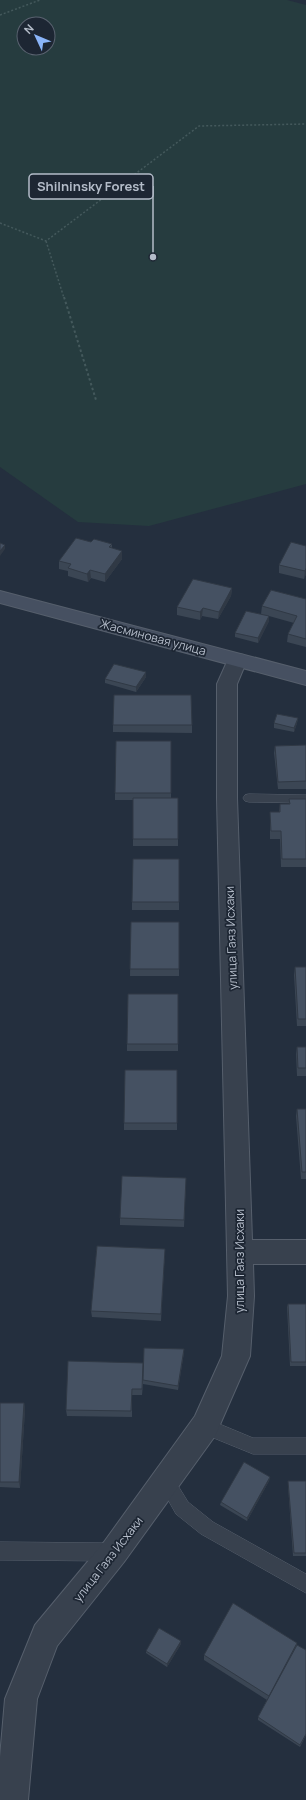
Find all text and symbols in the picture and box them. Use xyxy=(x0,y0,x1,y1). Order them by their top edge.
north arrow xyxy=(16,16,56,56)
text: N xyxy=(20,21,37,37)
callout: Shilninsky Forest xyxy=(29,174,153,199)
text: Shilninsky Forest xyxy=(37,177,145,195)
street label: Жасминовая улица xyxy=(98,615,208,659)
street label: улица Гаяз Исхаки xyxy=(221,886,241,990)
street label: улица Гаяз Исхаки xyxy=(231,1209,248,1313)
street label: улица Гаяз Исхаки xyxy=(69,1513,147,1605)

